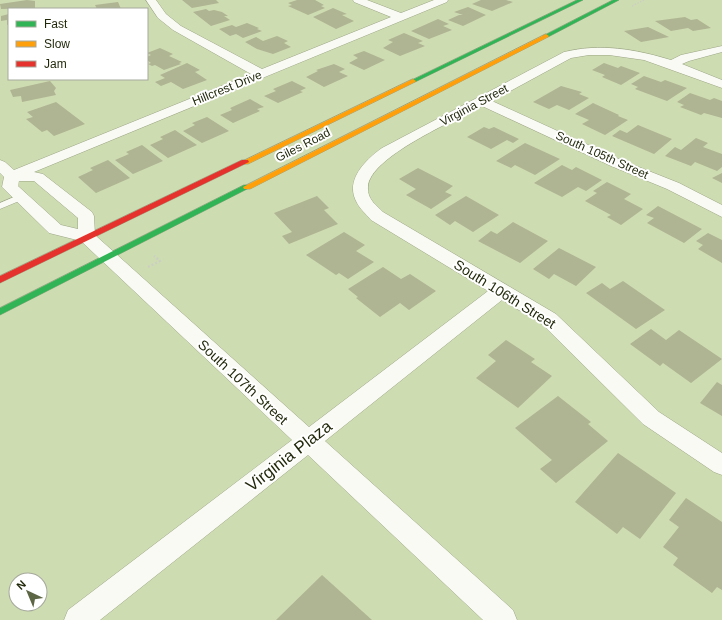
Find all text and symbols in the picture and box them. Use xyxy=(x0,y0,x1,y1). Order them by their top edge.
legend xyxy=(8,8,148,80)
text: Fast xyxy=(44,17,68,31)
text: Slow xyxy=(44,37,70,51)
text: Jam xyxy=(44,57,67,71)
street label: Hillcrest Drive xyxy=(190,68,264,108)
street label: Virginia Street xyxy=(438,81,511,129)
street label: Giles Road xyxy=(273,125,333,165)
street label: South 105th Street xyxy=(553,128,651,182)
street label: South 106th Street xyxy=(451,256,559,332)
street label: South 107th Street xyxy=(195,336,291,428)
street label: Virginia Plaza xyxy=(242,416,336,495)
north arrow xyxy=(8,572,48,612)
text: N xyxy=(14,578,28,592)

